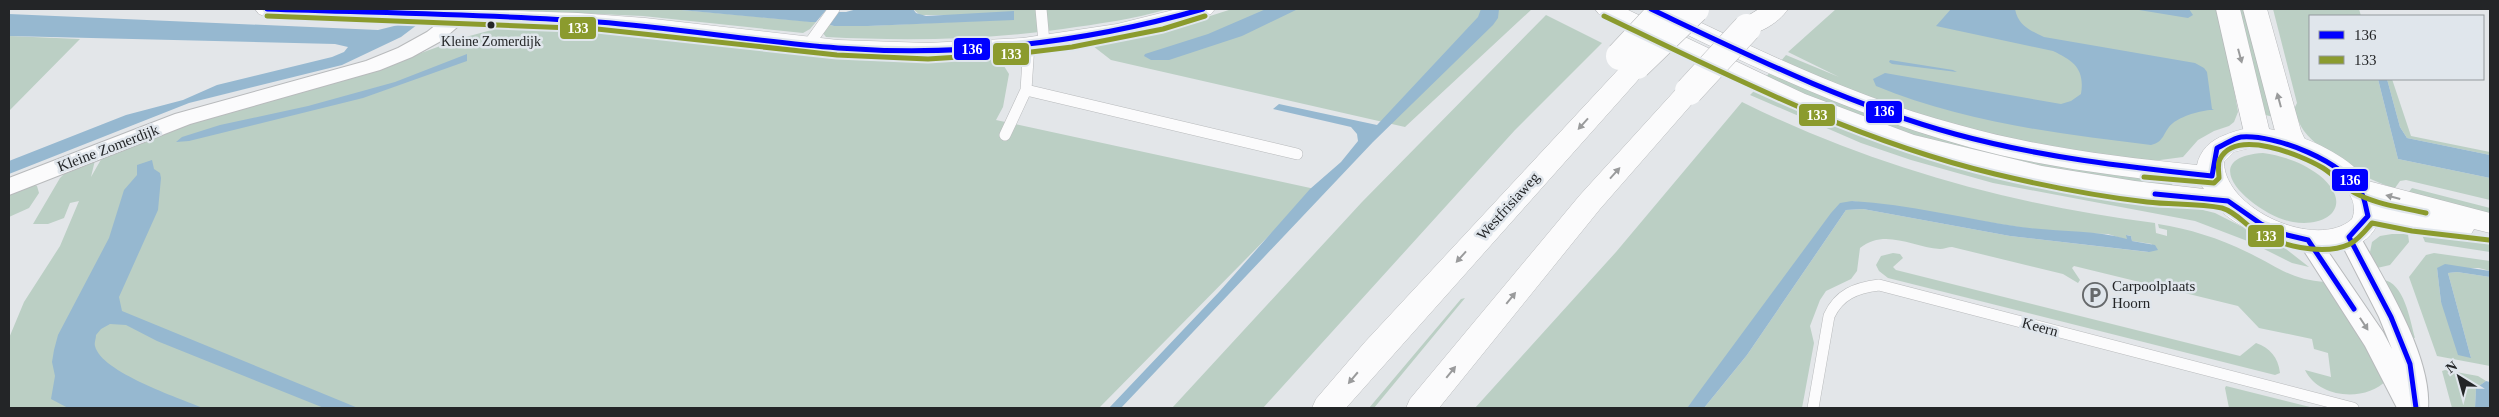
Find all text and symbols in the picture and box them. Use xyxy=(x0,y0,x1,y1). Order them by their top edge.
legend xyxy=(2309,15,2484,80)
line badge: 133 xyxy=(559,16,597,40)
marker: Kleine Zomerdijk xyxy=(486,20,496,30)
text: 133 xyxy=(568,21,589,36)
text: 136 xyxy=(2354,27,2377,43)
place label: Kleine Zomerdijk xyxy=(441,34,541,49)
line badge: 136 xyxy=(953,37,991,61)
text: 136 xyxy=(962,42,983,57)
line badge: 133 xyxy=(992,42,1030,66)
text: 133 xyxy=(1001,47,1022,62)
one-way arrow xyxy=(2237,48,2245,63)
text: 133 xyxy=(2354,52,2377,68)
one-way arrow xyxy=(2275,92,2283,107)
line badge: 136 xyxy=(1865,100,1903,124)
line badge: 133 xyxy=(1798,103,1836,127)
text: 136 xyxy=(1874,104,1895,119)
text: 133 xyxy=(1807,108,1828,123)
one-way arrow xyxy=(1577,117,1588,130)
street label: Kleine Zomerdijk xyxy=(55,121,161,175)
one-way arrow xyxy=(1610,167,1621,180)
line badge: 136 xyxy=(2331,168,2369,192)
street label: Westfrisiaweg xyxy=(1473,169,1543,243)
text: 136 xyxy=(2340,173,2361,188)
one-way arrow xyxy=(2385,192,2400,200)
line badge: 133 xyxy=(2247,224,2285,248)
text: 133 xyxy=(2256,229,2277,244)
one-way arrow xyxy=(1455,250,1467,262)
place label: Carpoolplaats Hoorn xyxy=(2112,278,2195,311)
parking icon: Carpoolplaats Hoorn xyxy=(2082,282,2108,308)
one-way arrow xyxy=(1506,292,1517,305)
street label: Keern xyxy=(2020,315,2060,340)
one-way arrow xyxy=(2359,317,2369,331)
north arrow xyxy=(2434,352,2484,402)
text: N xyxy=(2443,358,2460,376)
one-way arrow xyxy=(1445,366,1456,379)
one-way arrow xyxy=(1347,371,1358,384)

